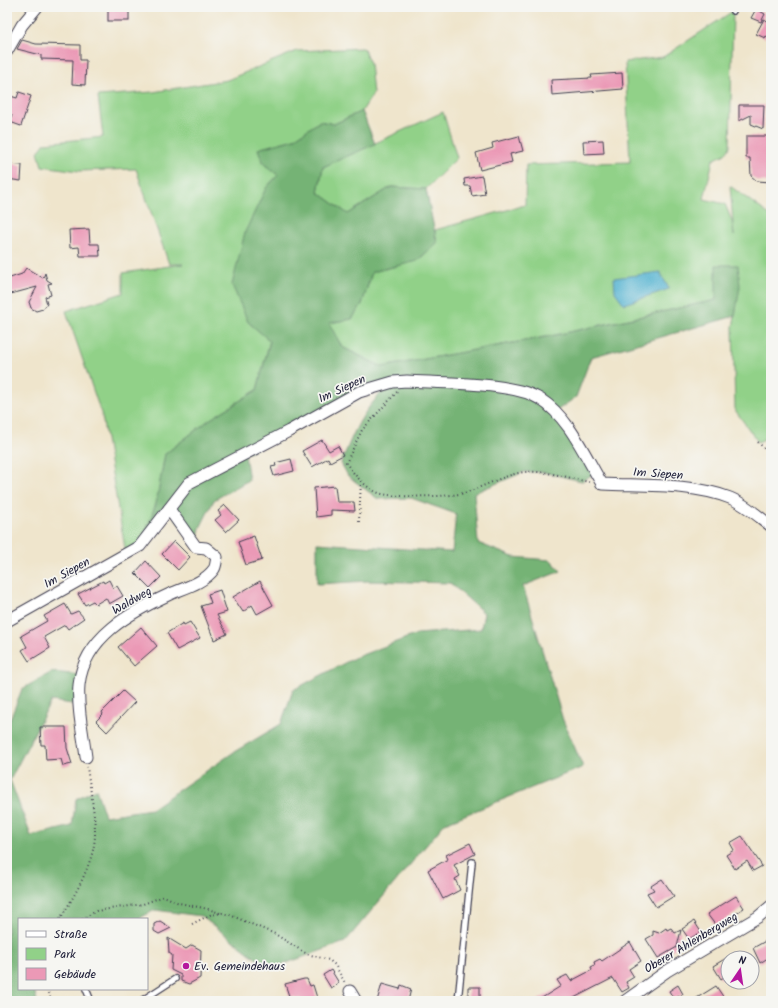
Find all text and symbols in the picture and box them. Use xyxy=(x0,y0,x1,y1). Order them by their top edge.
street label: Im Siepen xyxy=(315,370,369,408)
street label: Im Siepen xyxy=(632,463,684,485)
street label: Im Siepen xyxy=(40,553,94,593)
street label: Waldweg xyxy=(109,582,156,620)
street label: Oberer Ahlenbergweg xyxy=(641,907,742,979)
legend xyxy=(18,918,148,990)
text: Straße xyxy=(54,925,88,944)
text: Park xyxy=(54,945,76,964)
north arrow xyxy=(720,950,760,990)
text: N xyxy=(737,952,747,971)
place label: Ev. Gemeindehaus xyxy=(194,957,285,976)
marker: Ev. Gemeindehaus xyxy=(181,961,191,971)
text: Gebäude xyxy=(54,965,96,984)

